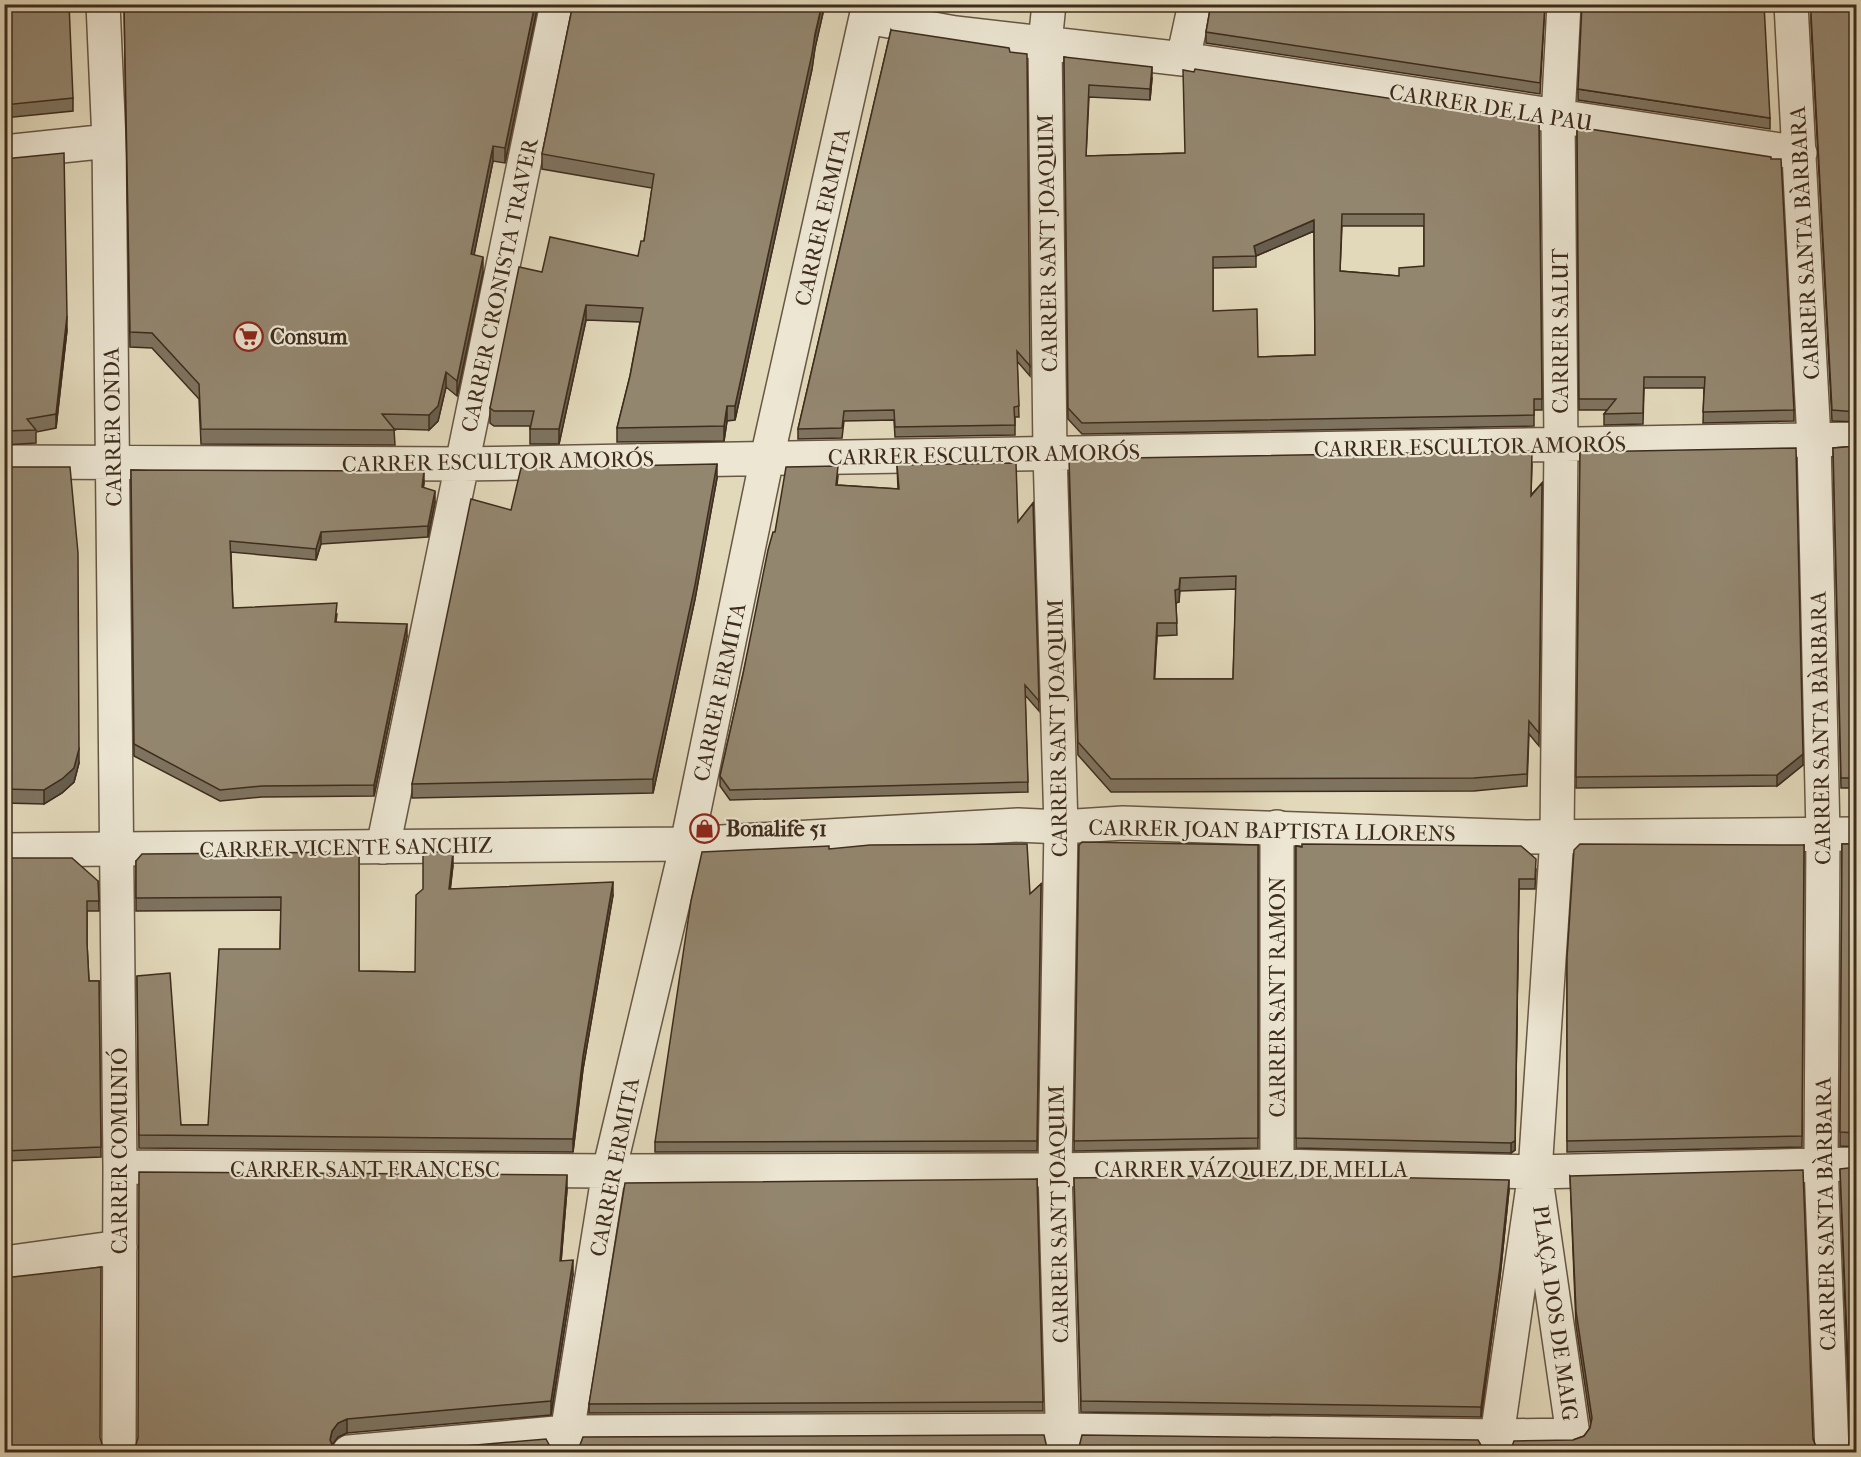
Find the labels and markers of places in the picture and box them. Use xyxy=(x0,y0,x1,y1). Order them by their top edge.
supermarket icon: Consum xyxy=(233,320,265,352)
place label: Consum xyxy=(270,324,348,350)
shop icon: Bonalife 51 xyxy=(689,812,721,844)
place label: Bonalife 51 xyxy=(726,816,827,842)

